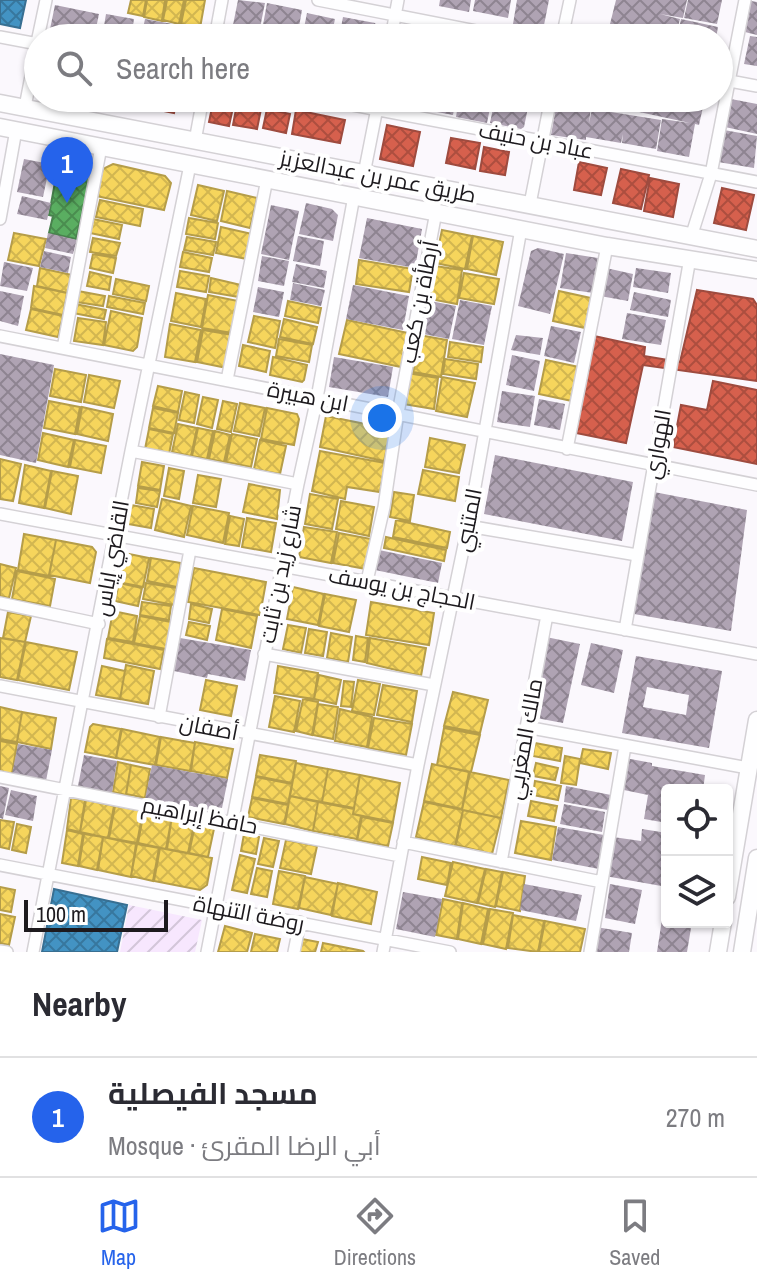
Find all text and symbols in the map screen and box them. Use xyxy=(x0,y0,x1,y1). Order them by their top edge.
search box xyxy=(24,24,733,112)
icon: search xyxy=(52,46,96,90)
text: Search here xyxy=(116,48,250,88)
street label: عباد بن حنيف xyxy=(476,114,596,166)
pin: 1 xyxy=(41,137,93,203)
street label: طريق عمر بن عبدالعزيز xyxy=(275,142,479,210)
street label: أرطأة بن كعب xyxy=(392,238,446,366)
street label: ابن هبيرة xyxy=(265,373,351,419)
your location xyxy=(362,398,402,438)
street label: الهواري xyxy=(636,407,680,482)
street label: المتنبي xyxy=(447,486,491,555)
street label: القاضي إياس xyxy=(86,498,138,619)
street label: شارع زيد بن ثابت xyxy=(252,502,308,646)
street label: الحجاج بن يوسف xyxy=(326,559,478,617)
street label: مالك المغربي xyxy=(499,676,551,802)
street label: أصفان xyxy=(177,707,241,747)
map controls xyxy=(661,784,733,928)
button: locate xyxy=(661,784,733,856)
street label: حافظ إبراهيم xyxy=(139,789,260,842)
button: layers xyxy=(661,856,733,928)
street label: روضة التنهاة xyxy=(191,888,307,938)
scale bar xyxy=(24,896,168,932)
text: 100 m xyxy=(36,899,86,929)
text: Nearby xyxy=(32,981,127,1027)
text: مسجد الفيصلية xyxy=(108,1073,318,1113)
text: 1 xyxy=(52,1100,64,1135)
text: 270 m xyxy=(666,1100,725,1135)
text: Mosque · أبي الرضا المقرئ xyxy=(108,1128,381,1163)
tab: Map xyxy=(97,1194,141,1272)
tab: Directions xyxy=(334,1194,416,1272)
tab: Saved xyxy=(609,1194,660,1272)

